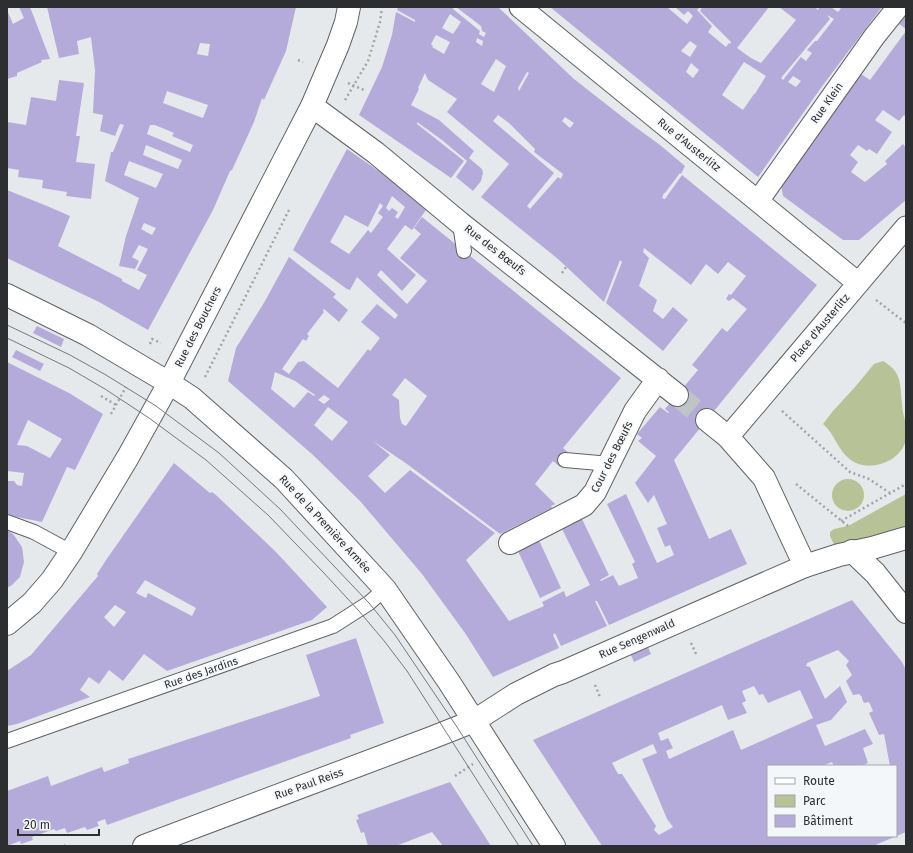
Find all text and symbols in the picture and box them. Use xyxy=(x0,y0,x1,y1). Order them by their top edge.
street label: Rue Klein xyxy=(808,80,846,126)
street label: Rue d'Austerlitz xyxy=(655,116,723,175)
street label: Rue des Bœufs xyxy=(462,222,528,278)
street label: Rue des Bouchers xyxy=(172,284,224,370)
street label: Place d'Austerlitz xyxy=(788,291,852,365)
street label: Cour des Bœufs xyxy=(588,419,636,495)
street label: Rue de la Première Armée xyxy=(276,472,374,576)
street label: Rue Sengenwald xyxy=(597,616,677,662)
street label: Rue des Jardins xyxy=(162,654,240,692)
legend xyxy=(767,765,897,837)
street label: Rue Paul Reiss xyxy=(273,766,345,802)
text: Route xyxy=(803,774,835,788)
text: Parc xyxy=(803,794,826,808)
scale bar xyxy=(18,811,99,837)
text: Bâtiment xyxy=(803,814,853,828)
text: 20 m xyxy=(24,818,50,832)

